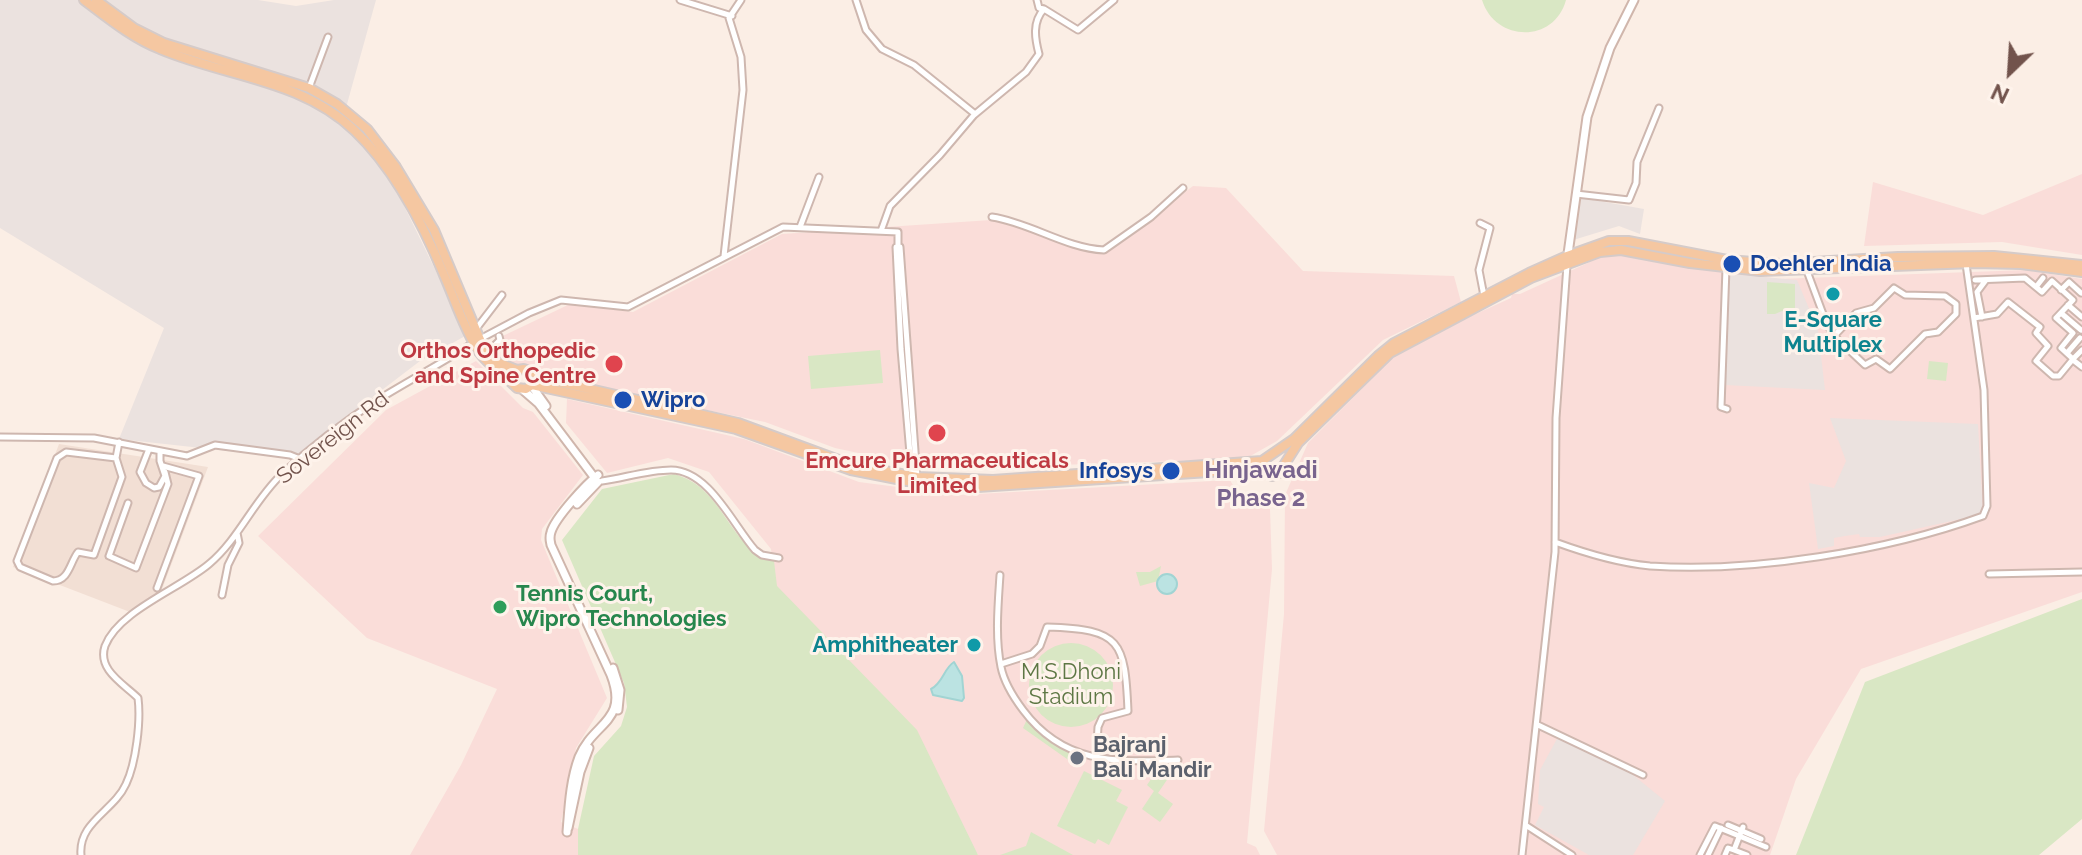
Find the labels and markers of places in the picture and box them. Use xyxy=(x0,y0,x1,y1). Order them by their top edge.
place label: Doehler India xyxy=(1750,251,1892,277)
marker: Doehler India xyxy=(1721,253,1743,275)
marker: E-Square Multiplex xyxy=(1824,285,1842,303)
place label: E-Square Multiplex xyxy=(1784,307,1882,358)
place label: Orthos Orthopedic and Spine Centre xyxy=(400,338,596,390)
marker: Orthos Orthopedic and Spine Centre xyxy=(603,353,625,375)
place label: Wipro xyxy=(641,387,705,413)
marker: Wipro xyxy=(612,389,634,411)
marker: Emcure Pharmaceuticals Limited xyxy=(926,422,948,444)
place label: Emcure Pharmaceuticals Limited xyxy=(805,448,1069,500)
place label: Infosys xyxy=(1079,458,1153,484)
marker: Infosys xyxy=(1160,460,1182,482)
place label: Tennis Court, Wipro Technologies xyxy=(516,581,727,632)
marker: Tennis Court, Wipro Technologies xyxy=(491,598,509,616)
place label: Amphitheater xyxy=(812,632,958,658)
marker: Amphitheater xyxy=(965,636,983,654)
place label: Bajranj Bali Mandir xyxy=(1093,732,1212,784)
marker: Bajranj Bali Mandir xyxy=(1068,749,1086,767)

